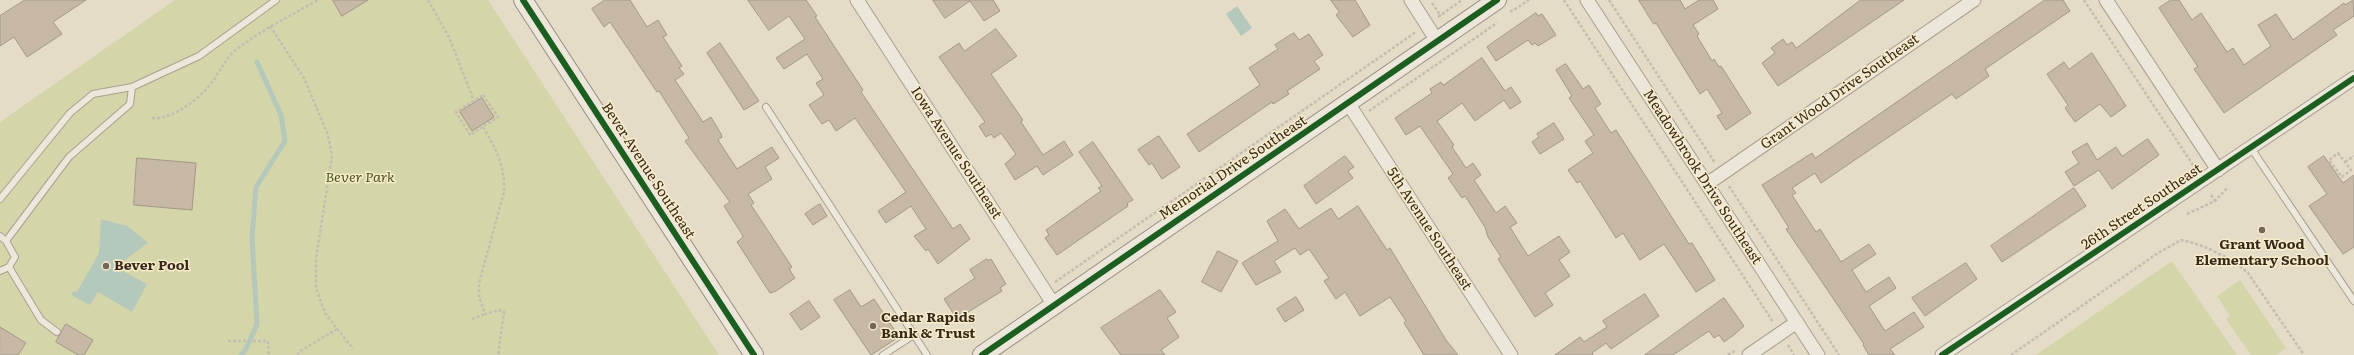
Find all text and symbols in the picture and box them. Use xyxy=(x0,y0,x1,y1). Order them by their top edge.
street label: Grant Wood Drive Southeast xyxy=(1758,31,1922,153)
street label: Iowa Avenue Southeast xyxy=(907,84,1005,222)
street label: Meadowbrook Drive Southeast xyxy=(1639,86,1765,268)
street label: Bever Avenue Southeast xyxy=(598,100,698,242)
street label: Memorial Drive Southeast xyxy=(1156,112,1310,224)
street label: 26th Street Southeast xyxy=(2079,160,2205,254)
street label: 5th Avenue Southeast xyxy=(1383,164,1475,294)
park label: Bever Park xyxy=(325,170,395,186)
marker: Grant Wood Elementary School xyxy=(2257,225,2267,235)
place label: Grant Wood Elementary School xyxy=(2195,237,2329,270)
place label: Bever Pool xyxy=(114,258,189,274)
marker: Bever Pool xyxy=(101,261,111,271)
place label: Cedar Rapids Bank & Trust xyxy=(881,310,975,342)
marker: Cedar Rapids Bank & Trust xyxy=(868,321,878,331)

